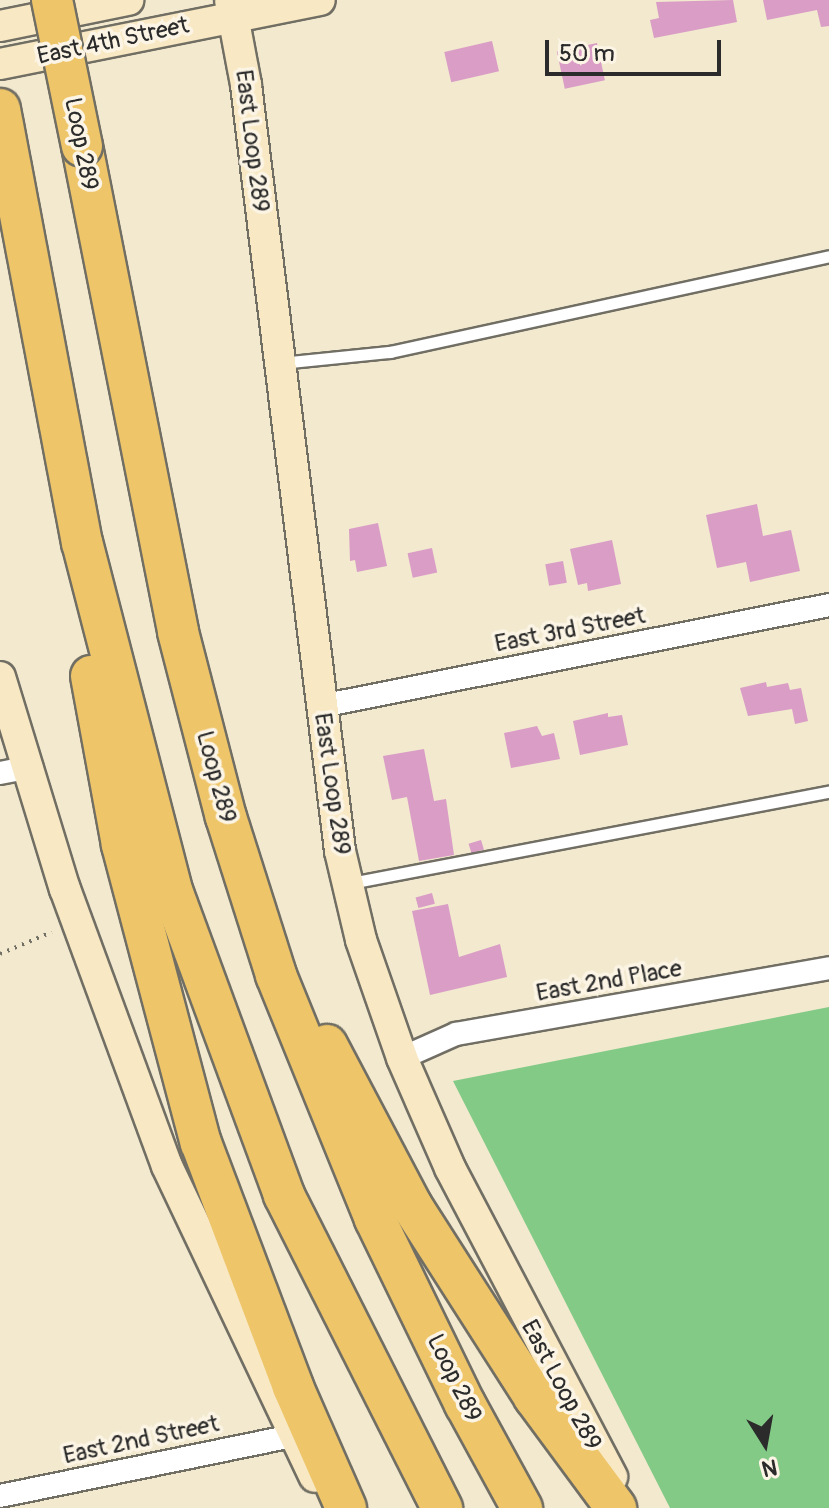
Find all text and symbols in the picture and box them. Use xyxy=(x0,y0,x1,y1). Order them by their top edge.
street label: East 4th Street xyxy=(34,11,192,71)
scale bar xyxy=(549,24,725,74)
text: 50 m xyxy=(559,39,615,68)
street label: East Loop 289 xyxy=(229,68,275,214)
street label: Loop 289 xyxy=(58,95,104,193)
street label: East 3rd Street xyxy=(492,601,648,659)
street label: East Loop 289 xyxy=(308,711,356,857)
street label: Loop 289 xyxy=(190,728,242,826)
street label: East 2nd Place xyxy=(534,954,684,1008)
street label: East Loop 289 xyxy=(515,1315,607,1455)
street label: Loop 289 xyxy=(420,1329,488,1427)
north arrow xyxy=(725,1404,805,1484)
street label: East 2nd Street xyxy=(61,1409,221,1471)
text: N xyxy=(760,1452,780,1483)

